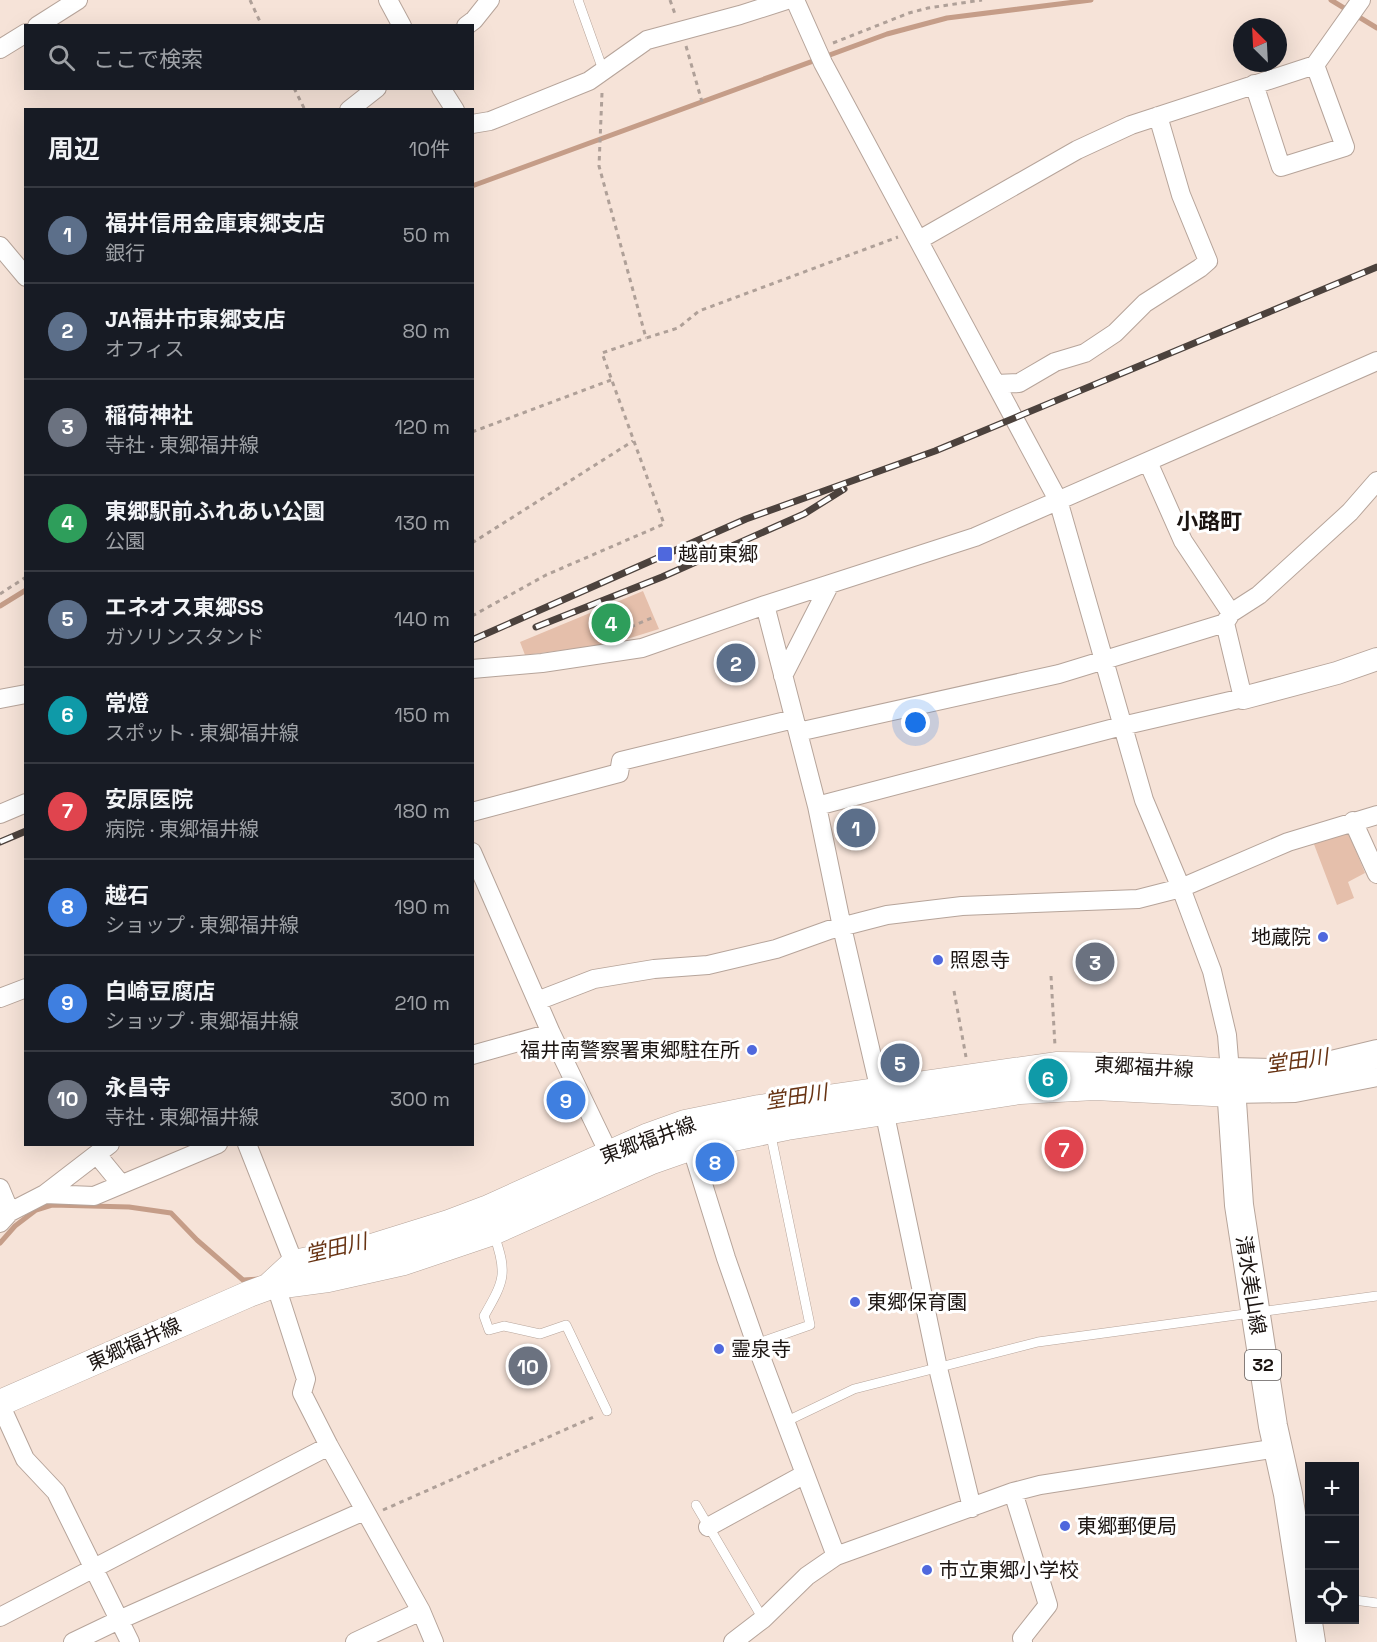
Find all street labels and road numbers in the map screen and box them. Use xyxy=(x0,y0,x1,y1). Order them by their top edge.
street label: 東郷福井線 xyxy=(1093,1051,1195,1083)
street label: 東郷福井線 xyxy=(597,1111,699,1169)
street label: 清水美山線 xyxy=(1230,1234,1272,1336)
street label: 東郷福井線 xyxy=(83,1312,185,1376)
road number: 32 xyxy=(1245,1350,1281,1380)

